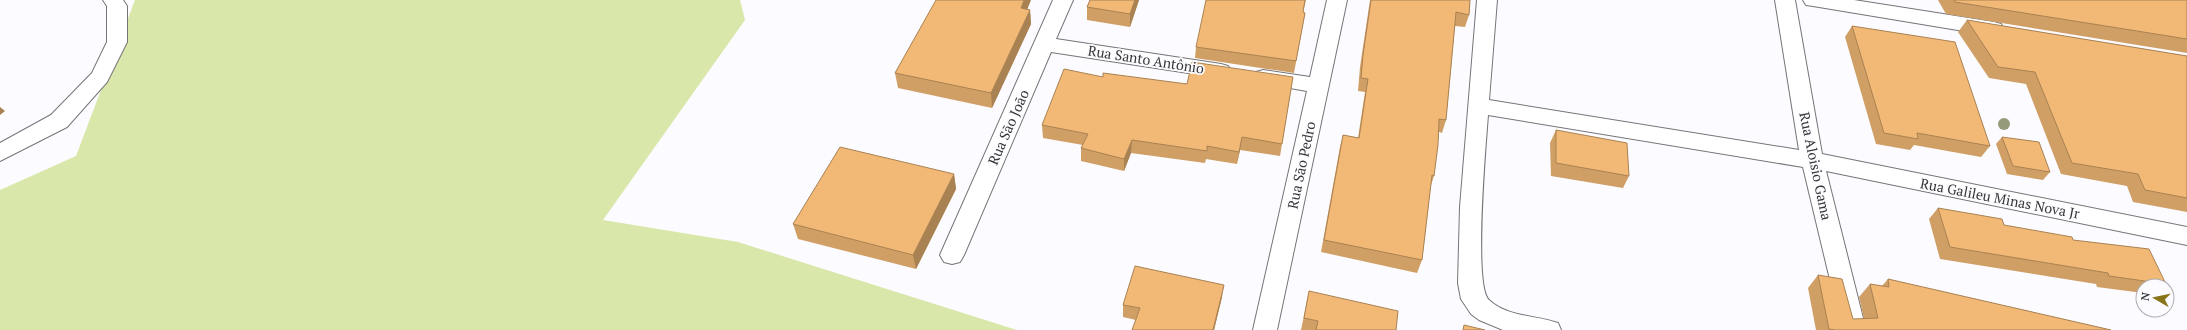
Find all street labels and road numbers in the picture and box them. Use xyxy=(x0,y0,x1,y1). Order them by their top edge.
street label: Rua Santo Antônio xyxy=(1086,40,1206,78)
street label: Rua São João xyxy=(983,86,1033,168)
street label: Rua Aloisio Gama xyxy=(1795,110,1837,222)
street label: Rua São Pedro xyxy=(1282,119,1320,211)
street label: Rua Galileu Minas Nova Jr xyxy=(1919,173,2082,223)

